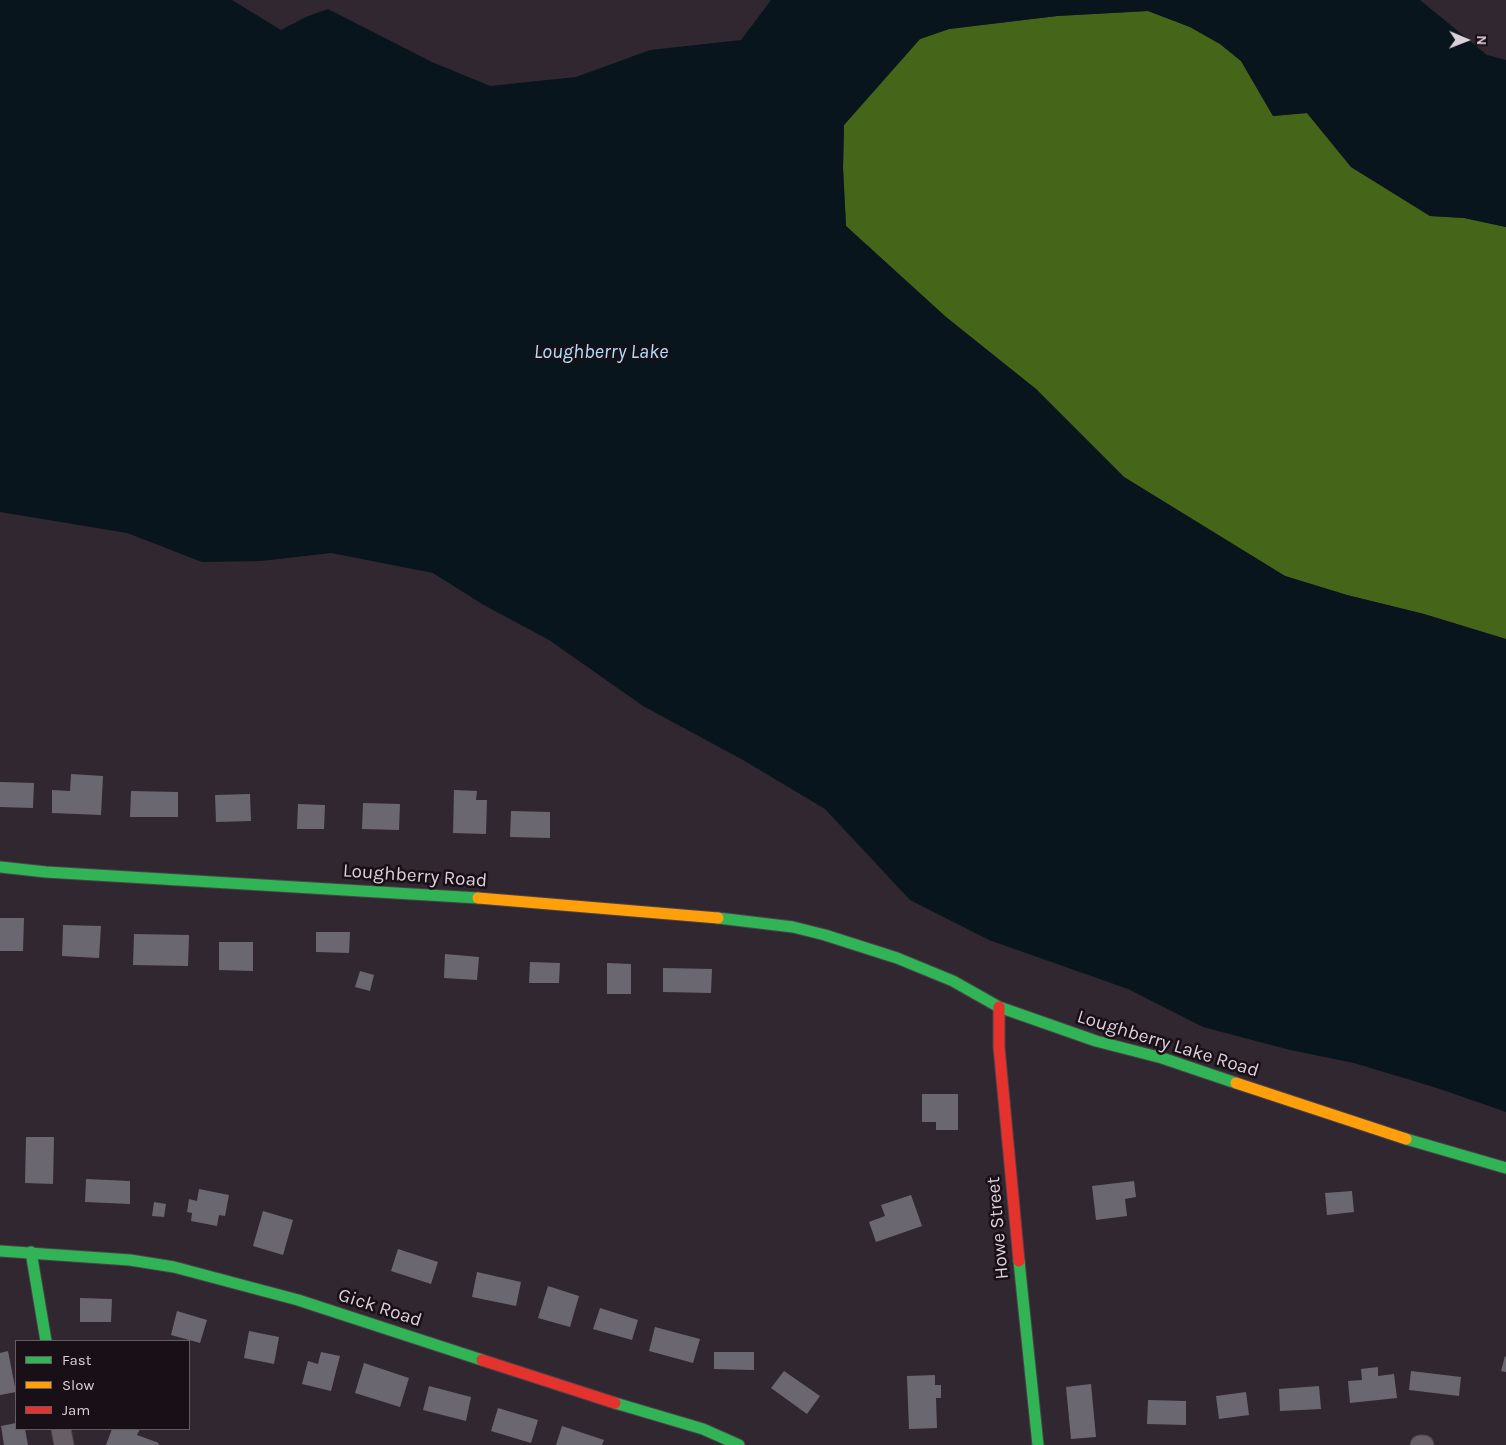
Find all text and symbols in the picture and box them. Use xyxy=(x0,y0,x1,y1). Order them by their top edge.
north arrow xyxy=(1441,15,1491,65)
text: N xyxy=(1473,35,1490,45)
water label: Loughberry Lake xyxy=(534,340,668,364)
street label: Loughberry Road xyxy=(342,860,488,892)
street label: Loughberry Lake Road xyxy=(1074,1005,1262,1083)
street label: Howe Street xyxy=(982,1176,1014,1280)
street label: Gick Road xyxy=(335,1284,425,1332)
legend xyxy=(15,1340,190,1430)
text: Fast xyxy=(62,1351,91,1369)
text: Slow xyxy=(62,1376,94,1394)
text: Jam xyxy=(62,1401,90,1419)

